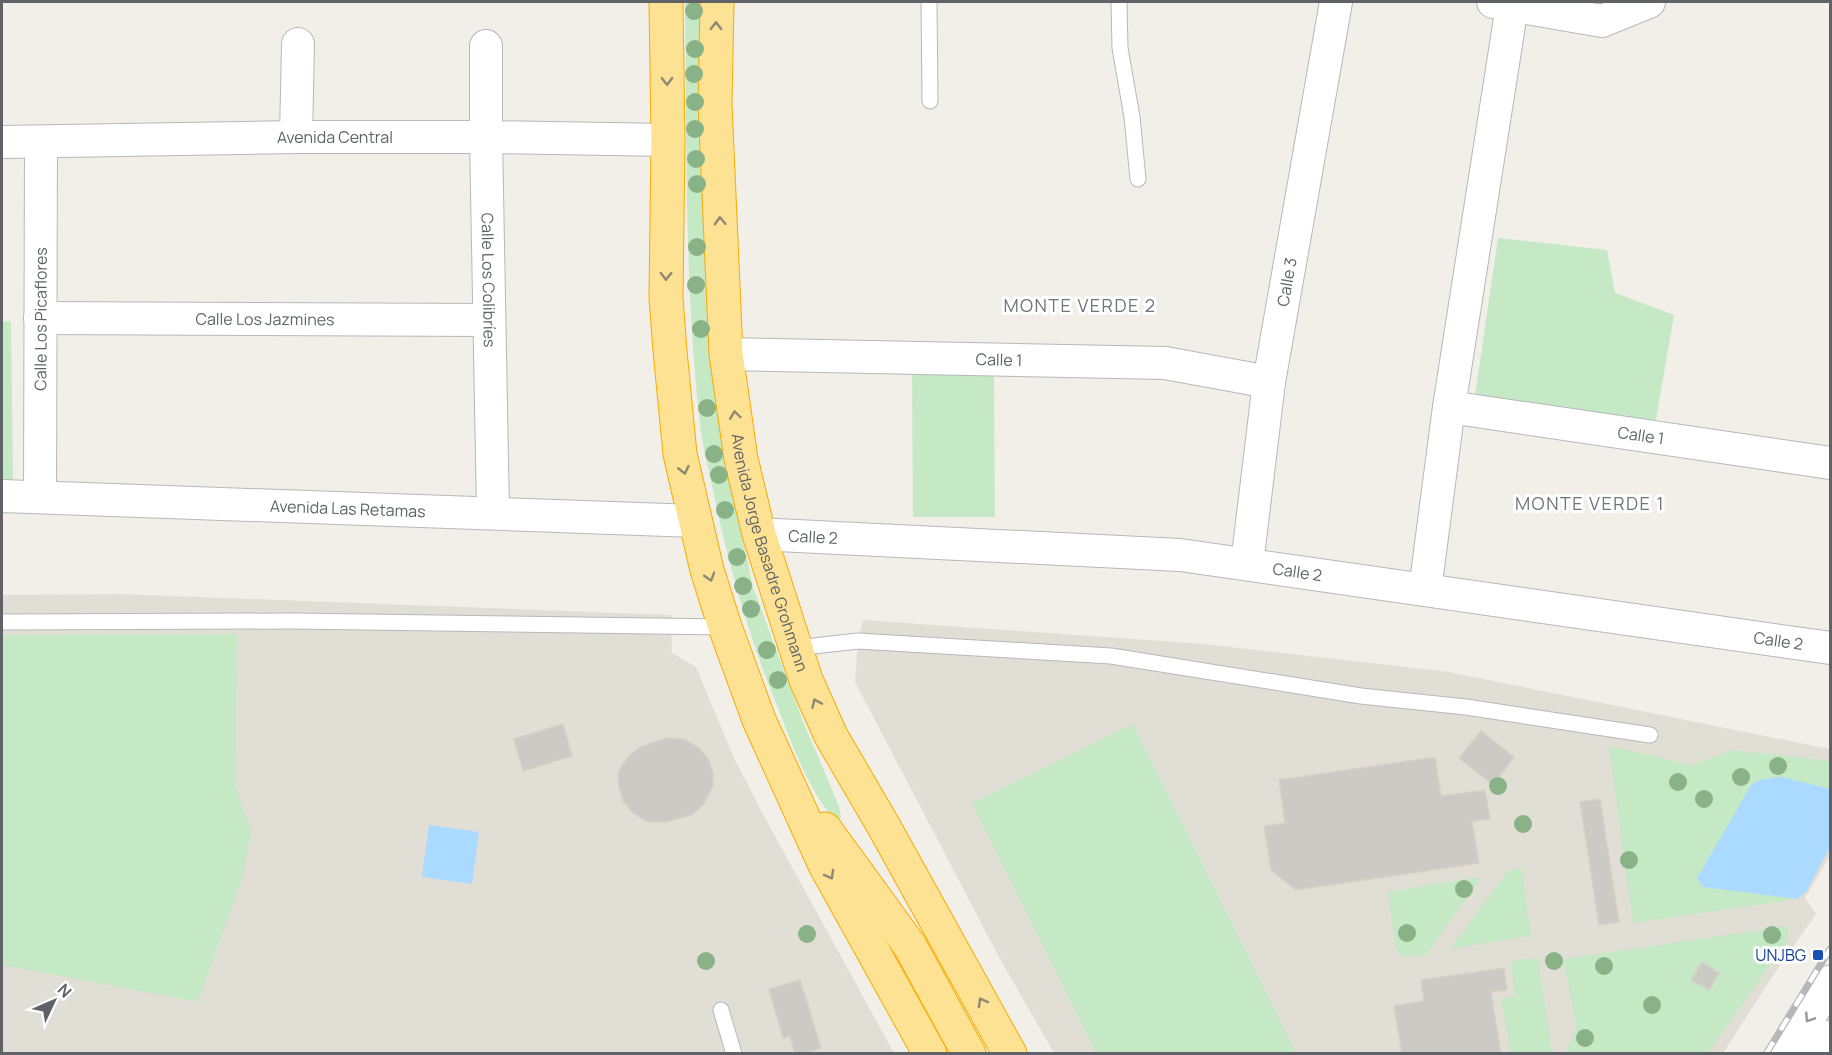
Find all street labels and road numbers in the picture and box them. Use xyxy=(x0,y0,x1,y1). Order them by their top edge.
street label: Avenida Central xyxy=(277,126,393,148)
street label: Calle Los Colibríes xyxy=(476,212,501,348)
street label: Calle Los Picaflores xyxy=(29,247,52,391)
street label: Calle 3 xyxy=(1272,256,1302,308)
street label: Calle Los Jazmines xyxy=(195,308,335,330)
street label: Calle 1 xyxy=(975,348,1022,371)
street label: Calle 1 xyxy=(1616,421,1666,449)
street label: Avenida Jorge Basadre Grohmann xyxy=(726,432,814,674)
street label: Avenida Las Retamas xyxy=(270,495,426,522)
street label: Calle 2 xyxy=(788,524,838,549)
street label: Calle 2 xyxy=(1271,557,1323,586)
street label: Calle 2 xyxy=(1752,626,1804,655)

